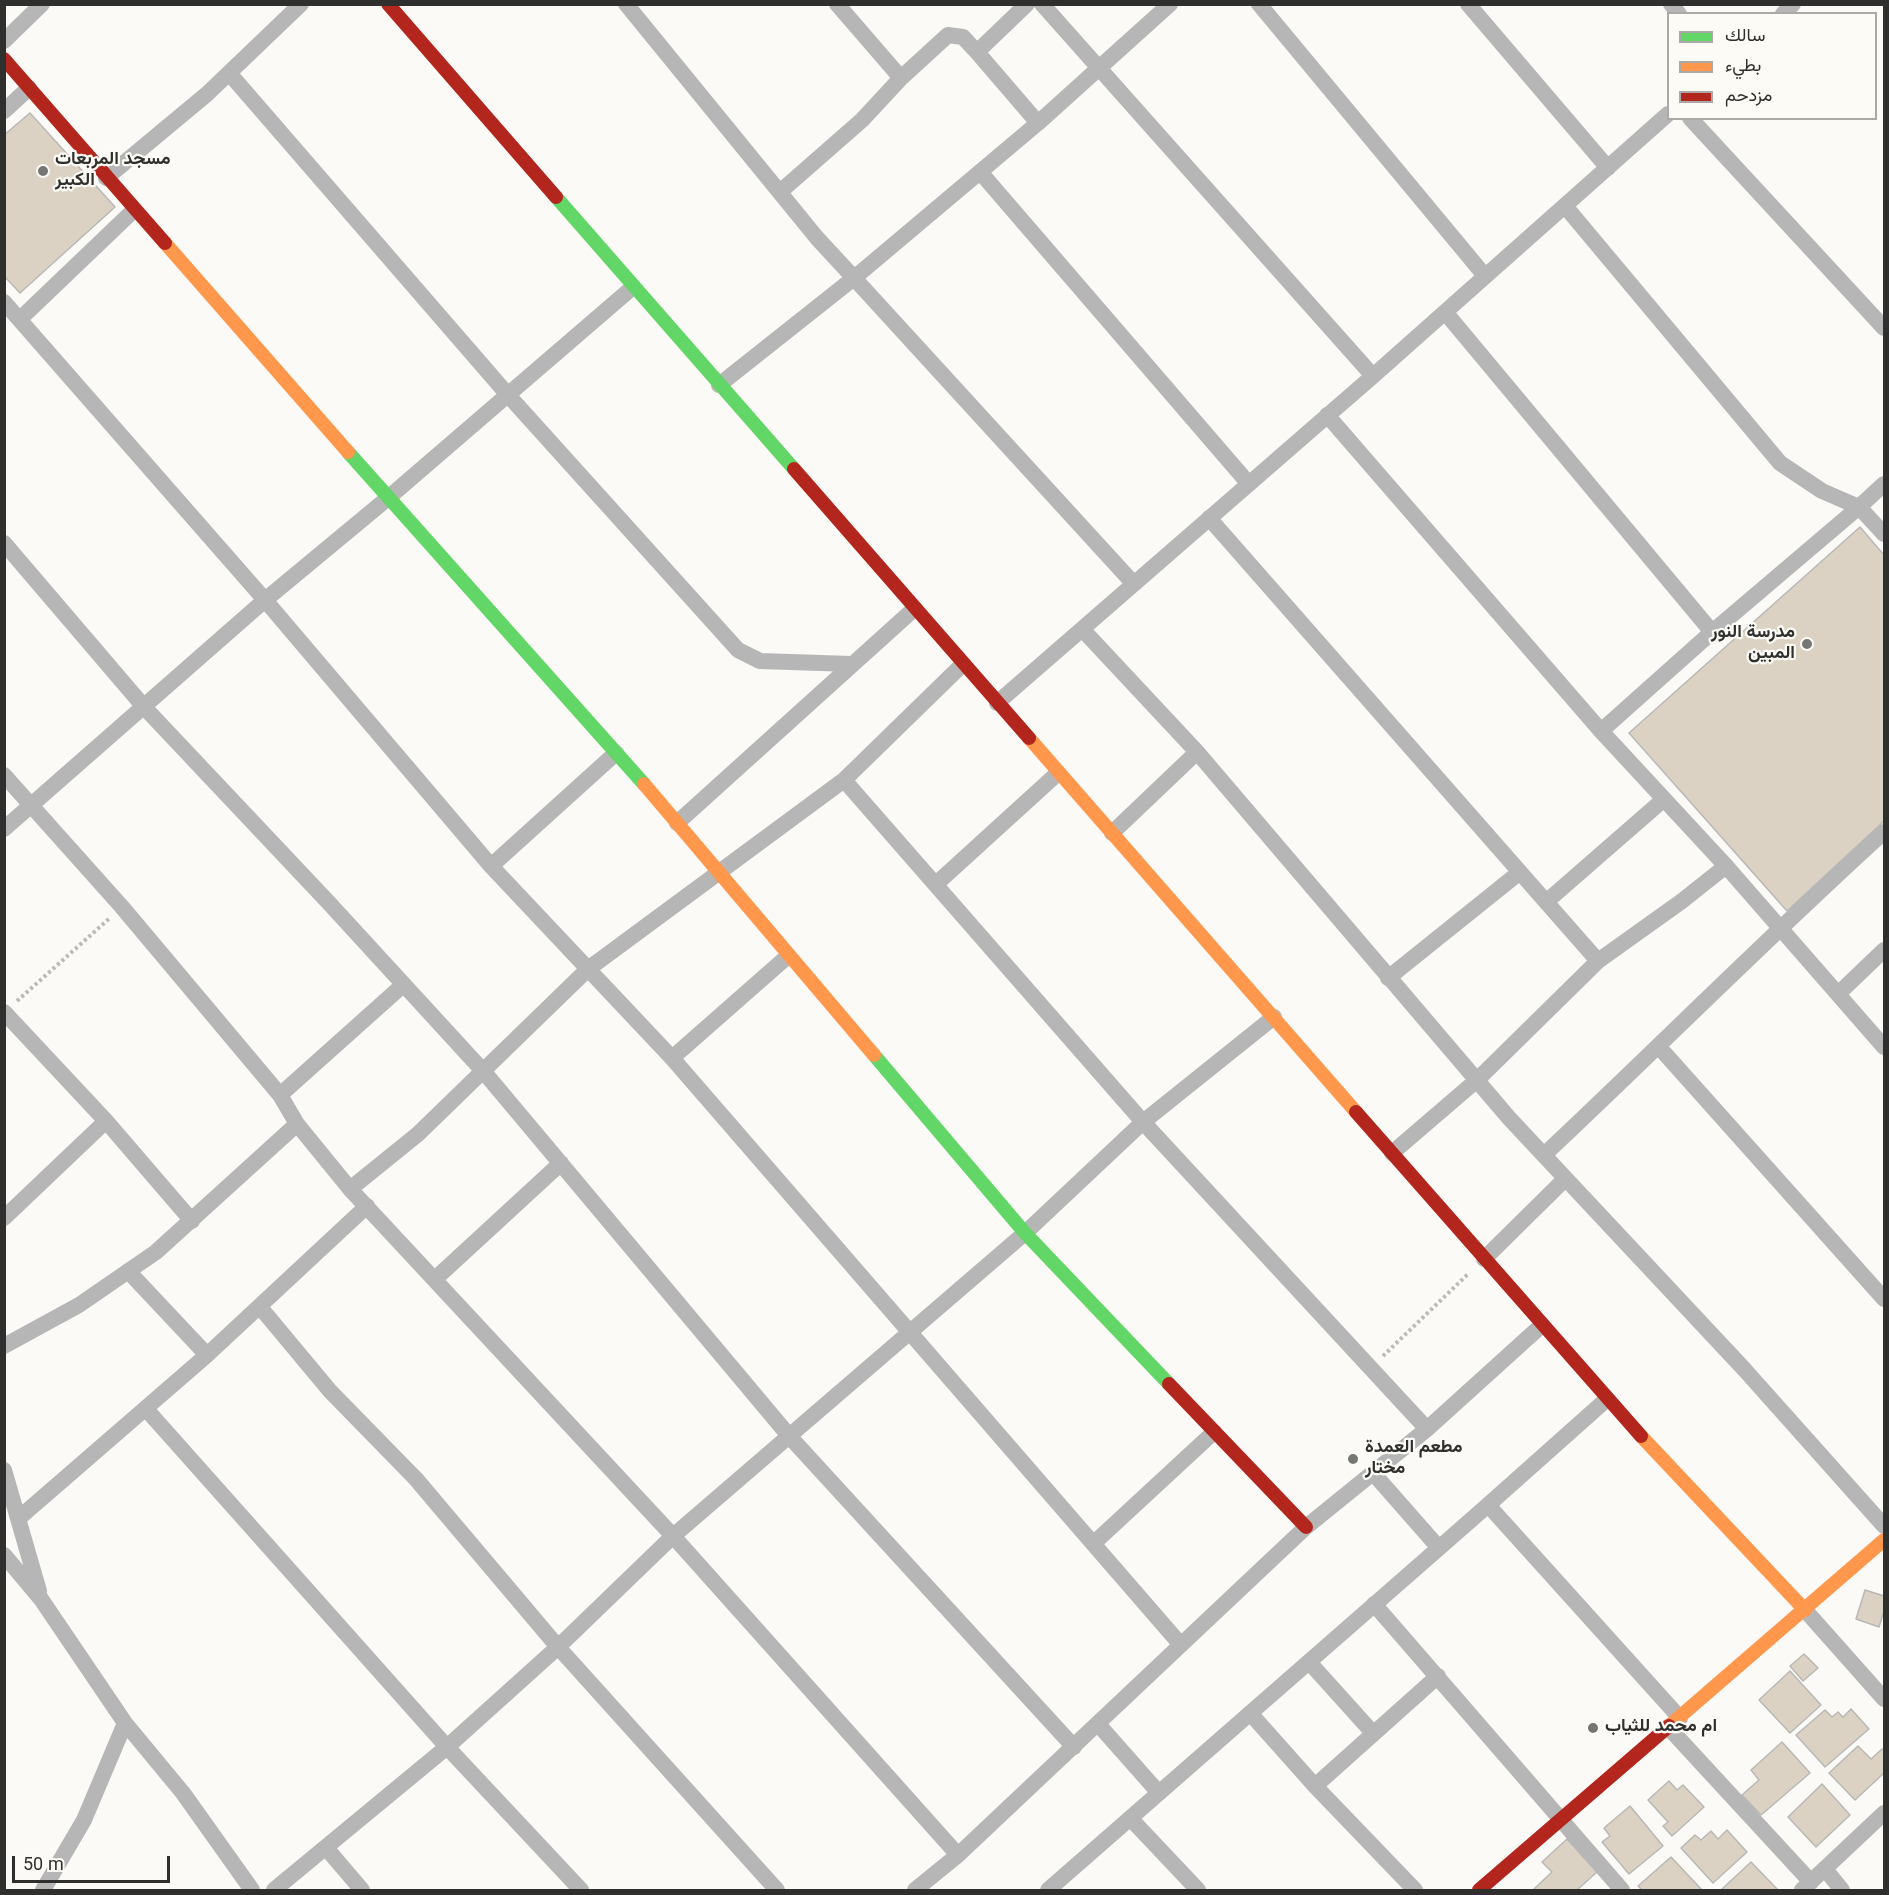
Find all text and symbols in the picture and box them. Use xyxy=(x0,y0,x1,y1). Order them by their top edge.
legend xyxy=(1667,12,1877,120)
text: سالك xyxy=(1725,23,1765,51)
text: بطيء xyxy=(1725,53,1761,81)
text: مزدحم xyxy=(1725,83,1772,111)
place label: مسجد المربعات الكبير xyxy=(55,150,170,192)
marker: مسجد المربعات الكبير xyxy=(36,164,50,178)
place label: مدرسة النور المبين xyxy=(1711,623,1795,666)
marker: مدرسة النور المبين xyxy=(1800,637,1814,651)
place label: مطعم العمدة مختار xyxy=(1365,1438,1463,1480)
marker: مطعم العمدة مختار xyxy=(1346,1452,1360,1466)
place label: ام محمد للثياب xyxy=(1605,1717,1717,1739)
marker: ام محمد للثياب xyxy=(1586,1721,1600,1735)
scale bar xyxy=(15,1844,172,1882)
text: 50 m xyxy=(23,1852,64,1880)

